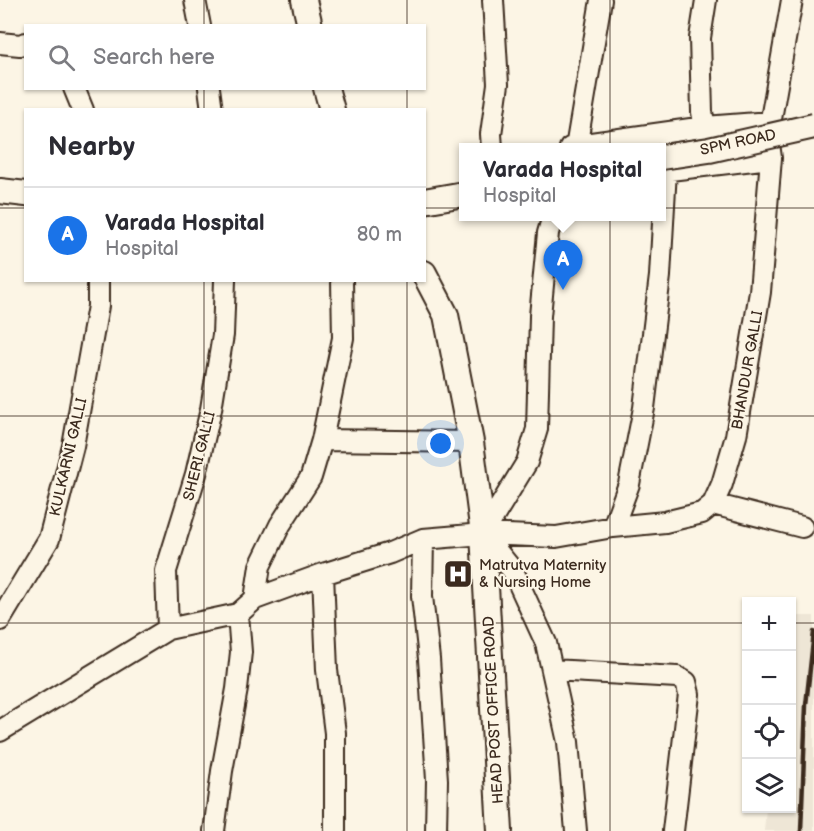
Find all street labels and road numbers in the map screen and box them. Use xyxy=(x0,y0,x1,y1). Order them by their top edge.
street label: SPM ROAD xyxy=(698,125,778,160)
street label: BHANDUR GALLI xyxy=(728,309,767,431)
street label: KULKARNI GALLI xyxy=(46,396,91,518)
street label: SHERI GALLI xyxy=(179,409,220,503)
street label: HEAD POST OFFICE ROAD xyxy=(479,616,508,804)

